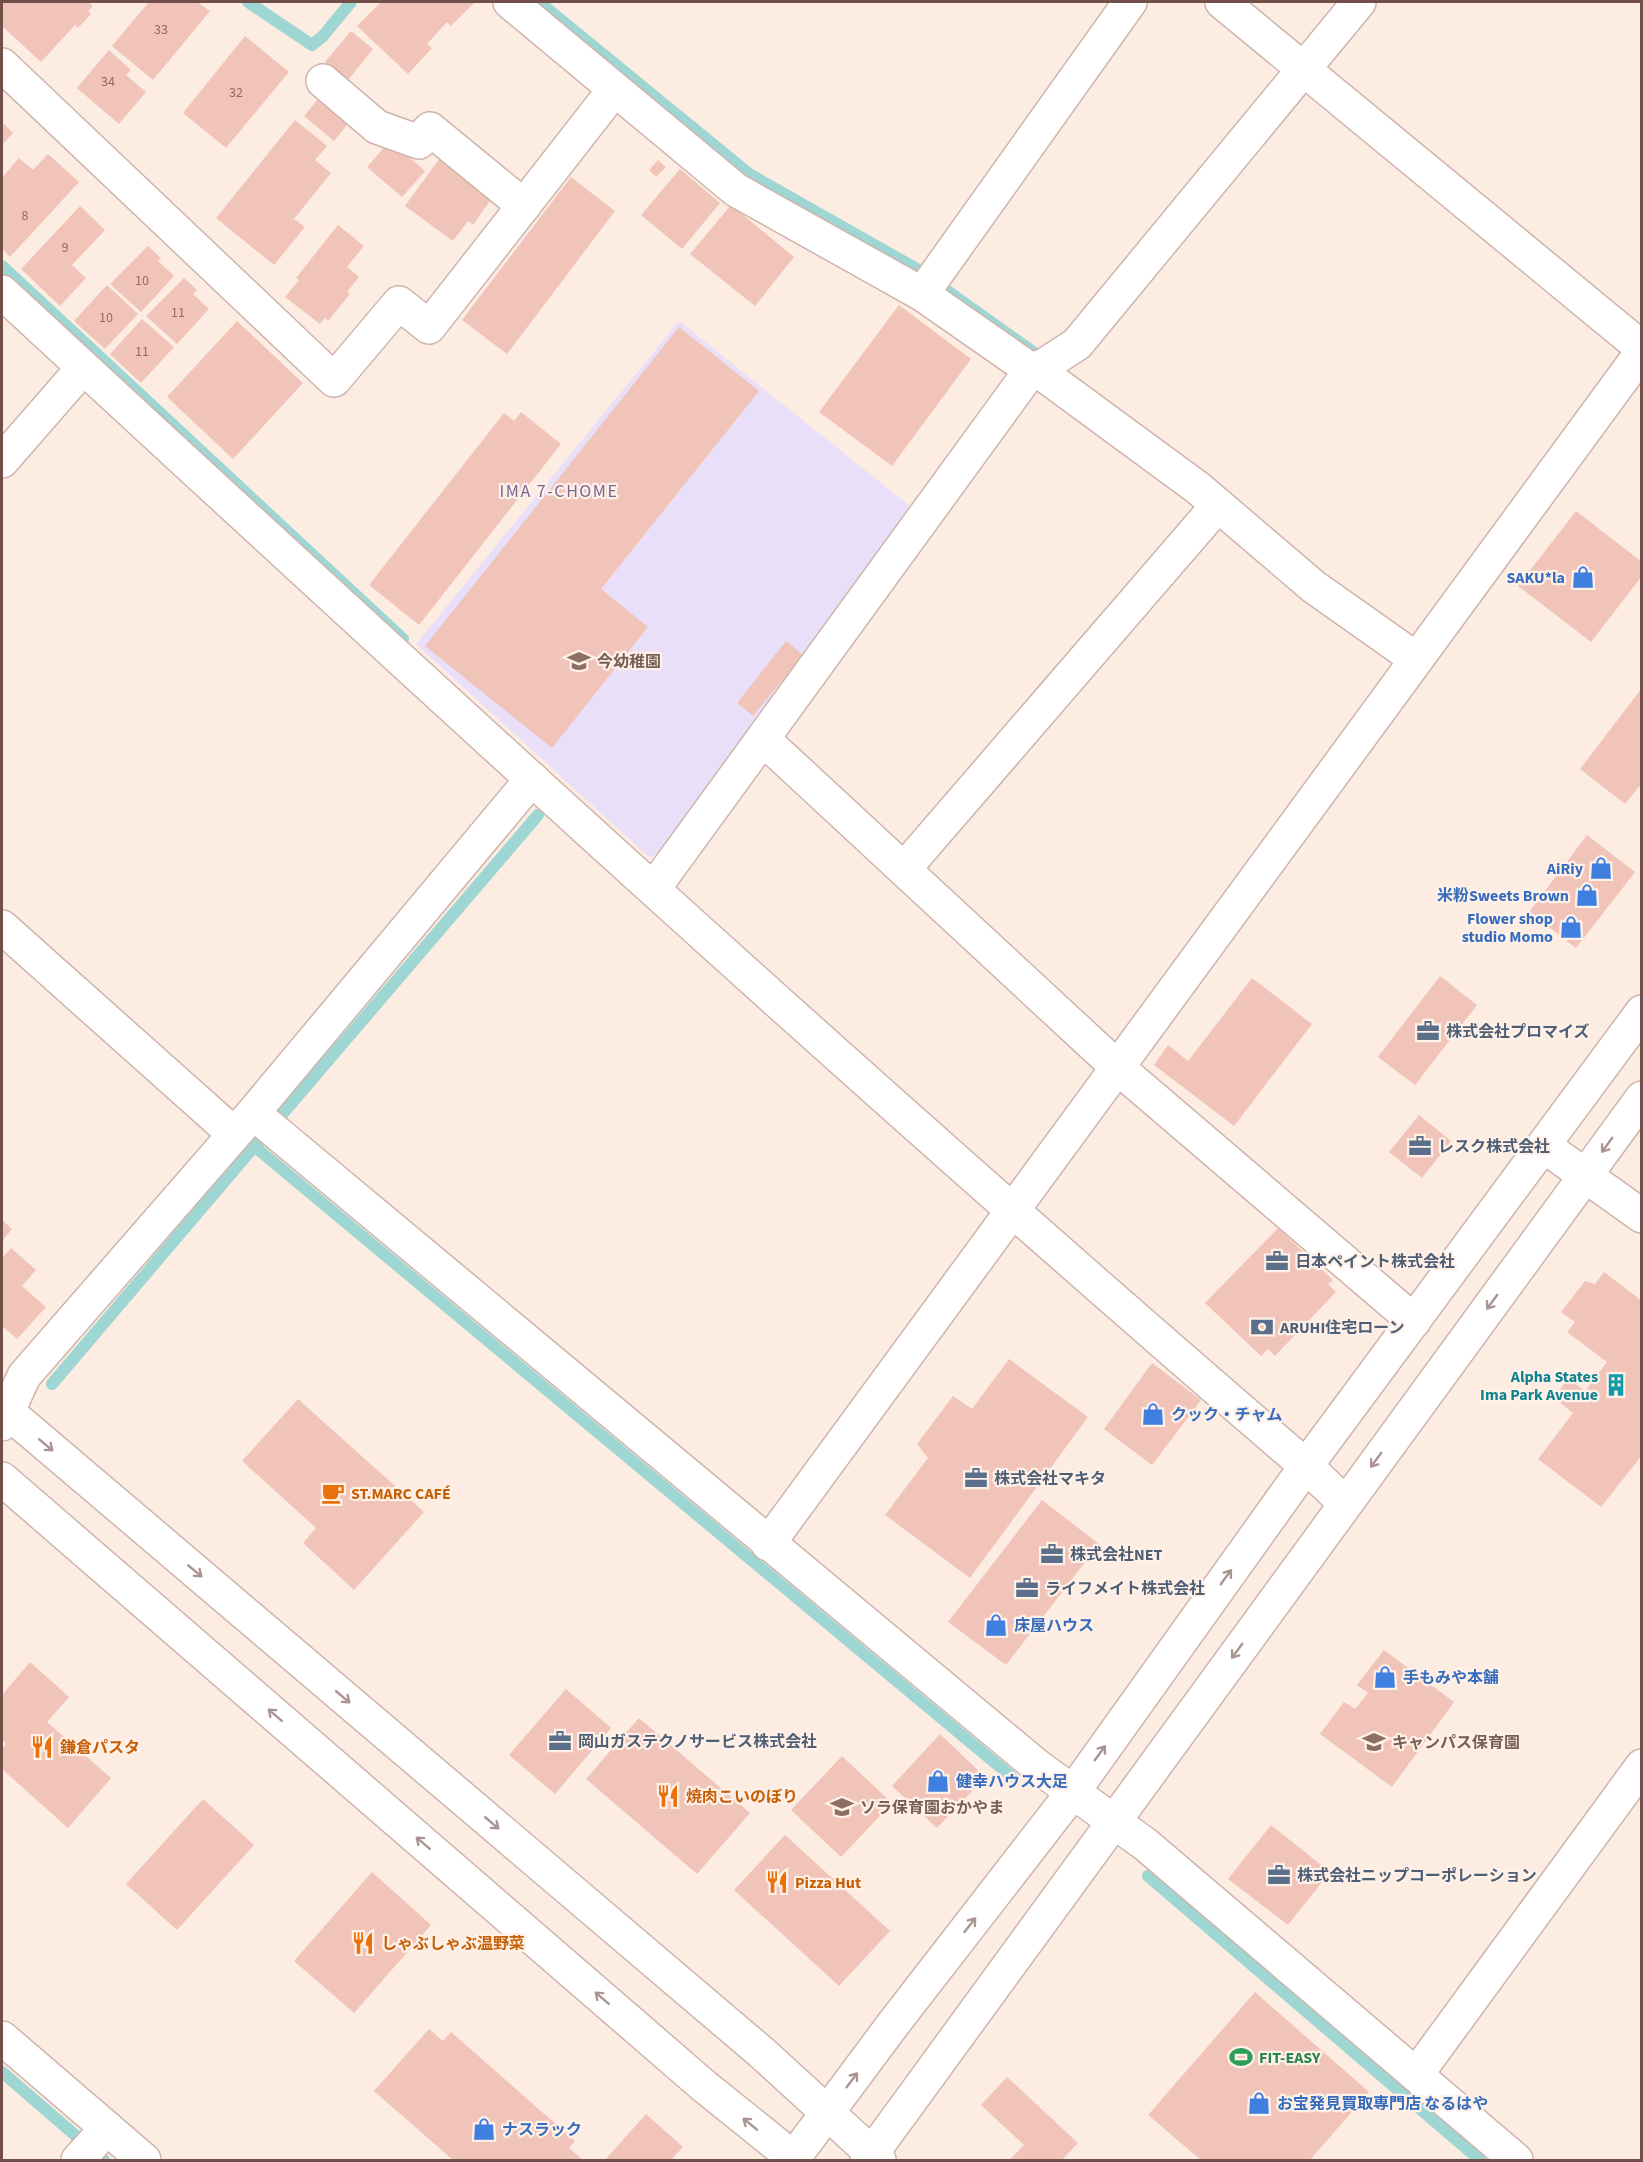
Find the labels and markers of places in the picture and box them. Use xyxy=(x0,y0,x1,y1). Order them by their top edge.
shop icon: SAKU*la xyxy=(1570,564,1596,590)
place label: SAKU*la xyxy=(1506,567,1565,589)
school or university icon: 今幼稚園 xyxy=(566,648,592,674)
place label: 今幼稚園 xyxy=(597,651,661,673)
shop icon: AiRiy xyxy=(1588,855,1614,881)
place label: AiRiy xyxy=(1546,858,1584,880)
shop icon: 米粉Sweets Brown xyxy=(1574,882,1600,908)
place label: 米粉Sweets Brown xyxy=(1437,885,1569,907)
place label: Flower shop studio Momo xyxy=(1462,908,1553,948)
shop icon: Flower shop studio Momo xyxy=(1558,914,1584,940)
office icon: 株式会社プロマイズ xyxy=(1415,1018,1441,1044)
place label: 株式会社プロマイズ xyxy=(1446,1021,1590,1043)
office icon: レスク株式会社 xyxy=(1407,1133,1433,1159)
place label: レスク株式会社 xyxy=(1438,1136,1550,1158)
office icon: 日本ペイント株式会社 xyxy=(1264,1248,1290,1274)
place label: 日本ペイント株式会社 xyxy=(1295,1251,1455,1273)
bank icon: ARUHI住宅ローン xyxy=(1249,1314,1275,1340)
place label: ARUHI住宅ローン xyxy=(1279,1317,1404,1339)
place label: Alpha States Ima Park Avenue xyxy=(1480,1366,1598,1406)
building icon: Alpha States Ima Park Avenue xyxy=(1603,1372,1629,1398)
shop icon: クック・チャム xyxy=(1140,1401,1166,1427)
place label: クック・チャム xyxy=(1171,1404,1283,1426)
office icon: 株式会社マキタ xyxy=(963,1465,989,1491)
place label: 株式会社マキタ xyxy=(994,1468,1106,1490)
cafe icon: ST.MARC CAFÉ xyxy=(320,1480,346,1506)
place label: ST.MARC CAFÉ xyxy=(351,1483,451,1505)
office icon: 株式会社NET xyxy=(1039,1541,1065,1567)
place label: 株式会社NET xyxy=(1070,1544,1162,1566)
office icon: ライフメイト株式会社 xyxy=(1014,1575,1040,1601)
place label: ライフメイト株式会社 xyxy=(1045,1578,1205,1600)
shop icon: 床屋ハウス xyxy=(983,1612,1009,1638)
place label: 床屋ハウス xyxy=(1014,1615,1094,1637)
shop icon: 手もみや本舗 xyxy=(1372,1664,1398,1690)
place label: 手もみや本舗 xyxy=(1403,1667,1499,1689)
office icon: 岡山ガステクノサービス株式会社 xyxy=(547,1728,573,1754)
school or university icon: キャンパス保育園 xyxy=(1361,1729,1387,1755)
place label: 岡山ガステクノサービス株式会社 xyxy=(578,1731,817,1753)
place label: キャンパス保育園 xyxy=(1392,1732,1520,1754)
restaurant icon: 鎌倉パスタ xyxy=(29,1734,55,1760)
place label: 鎌倉パスタ xyxy=(60,1737,140,1759)
shop icon: 健幸ハウス大足 xyxy=(925,1768,951,1794)
place label: 健幸ハウス大足 xyxy=(956,1771,1068,1793)
restaurant icon: 焼肉こいのぼり xyxy=(655,1783,681,1809)
place label: 焼肉こいのぼり xyxy=(686,1786,798,1808)
school or university icon: ソラ保育園おかやま xyxy=(829,1794,855,1820)
place label: ソラ保育園おかやま xyxy=(860,1797,1004,1819)
office icon: 株式会社ニップコーポレーション xyxy=(1266,1862,1292,1888)
place label: 株式会社ニップコーポレーション xyxy=(1297,1865,1537,1887)
restaurant icon: Pizza Hut xyxy=(764,1869,790,1895)
place label: Pizza Hut xyxy=(795,1872,861,1894)
restaurant icon: しゃぶしゃぶ温野菜 xyxy=(350,1930,376,1956)
place label: しゃぶしゃぶ温野菜 xyxy=(381,1933,525,1955)
sports icon: FIT-EASY xyxy=(1228,2044,1254,2070)
place label: FIT-EASY xyxy=(1259,2047,1321,2069)
shop icon: お宝発見買取専門店 なるはや xyxy=(1246,2090,1272,2116)
place label: お宝発見買取専門店 なるはや xyxy=(1277,2093,1488,2115)
shop icon: ナスラック xyxy=(471,2116,497,2142)
place label: ナスラック xyxy=(502,2119,582,2141)

